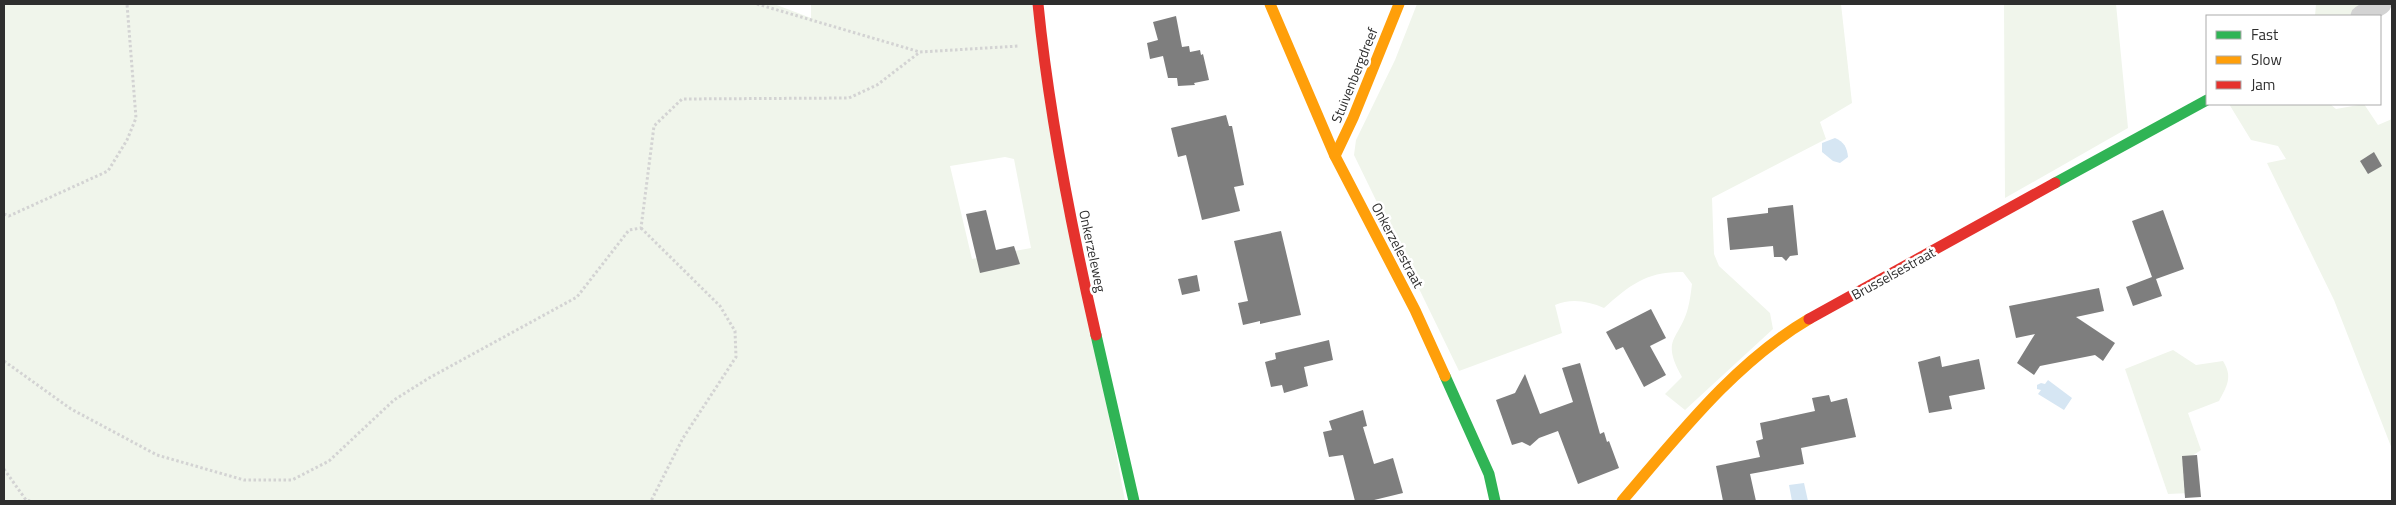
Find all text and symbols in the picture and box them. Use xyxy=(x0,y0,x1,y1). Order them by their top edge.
legend xyxy=(2206,15,2381,105)
text: Fast xyxy=(2251,23,2279,46)
street label: Stuivenbergdreef xyxy=(1325,24,1383,126)
text: Slow xyxy=(2251,48,2282,71)
text: Jam xyxy=(2251,73,2275,96)
street label: Onkerzelestraat xyxy=(1367,199,1429,292)
street label: Onkerzeleweg xyxy=(1074,208,1112,294)
street label: Brusselsestraat xyxy=(1847,241,1939,305)

